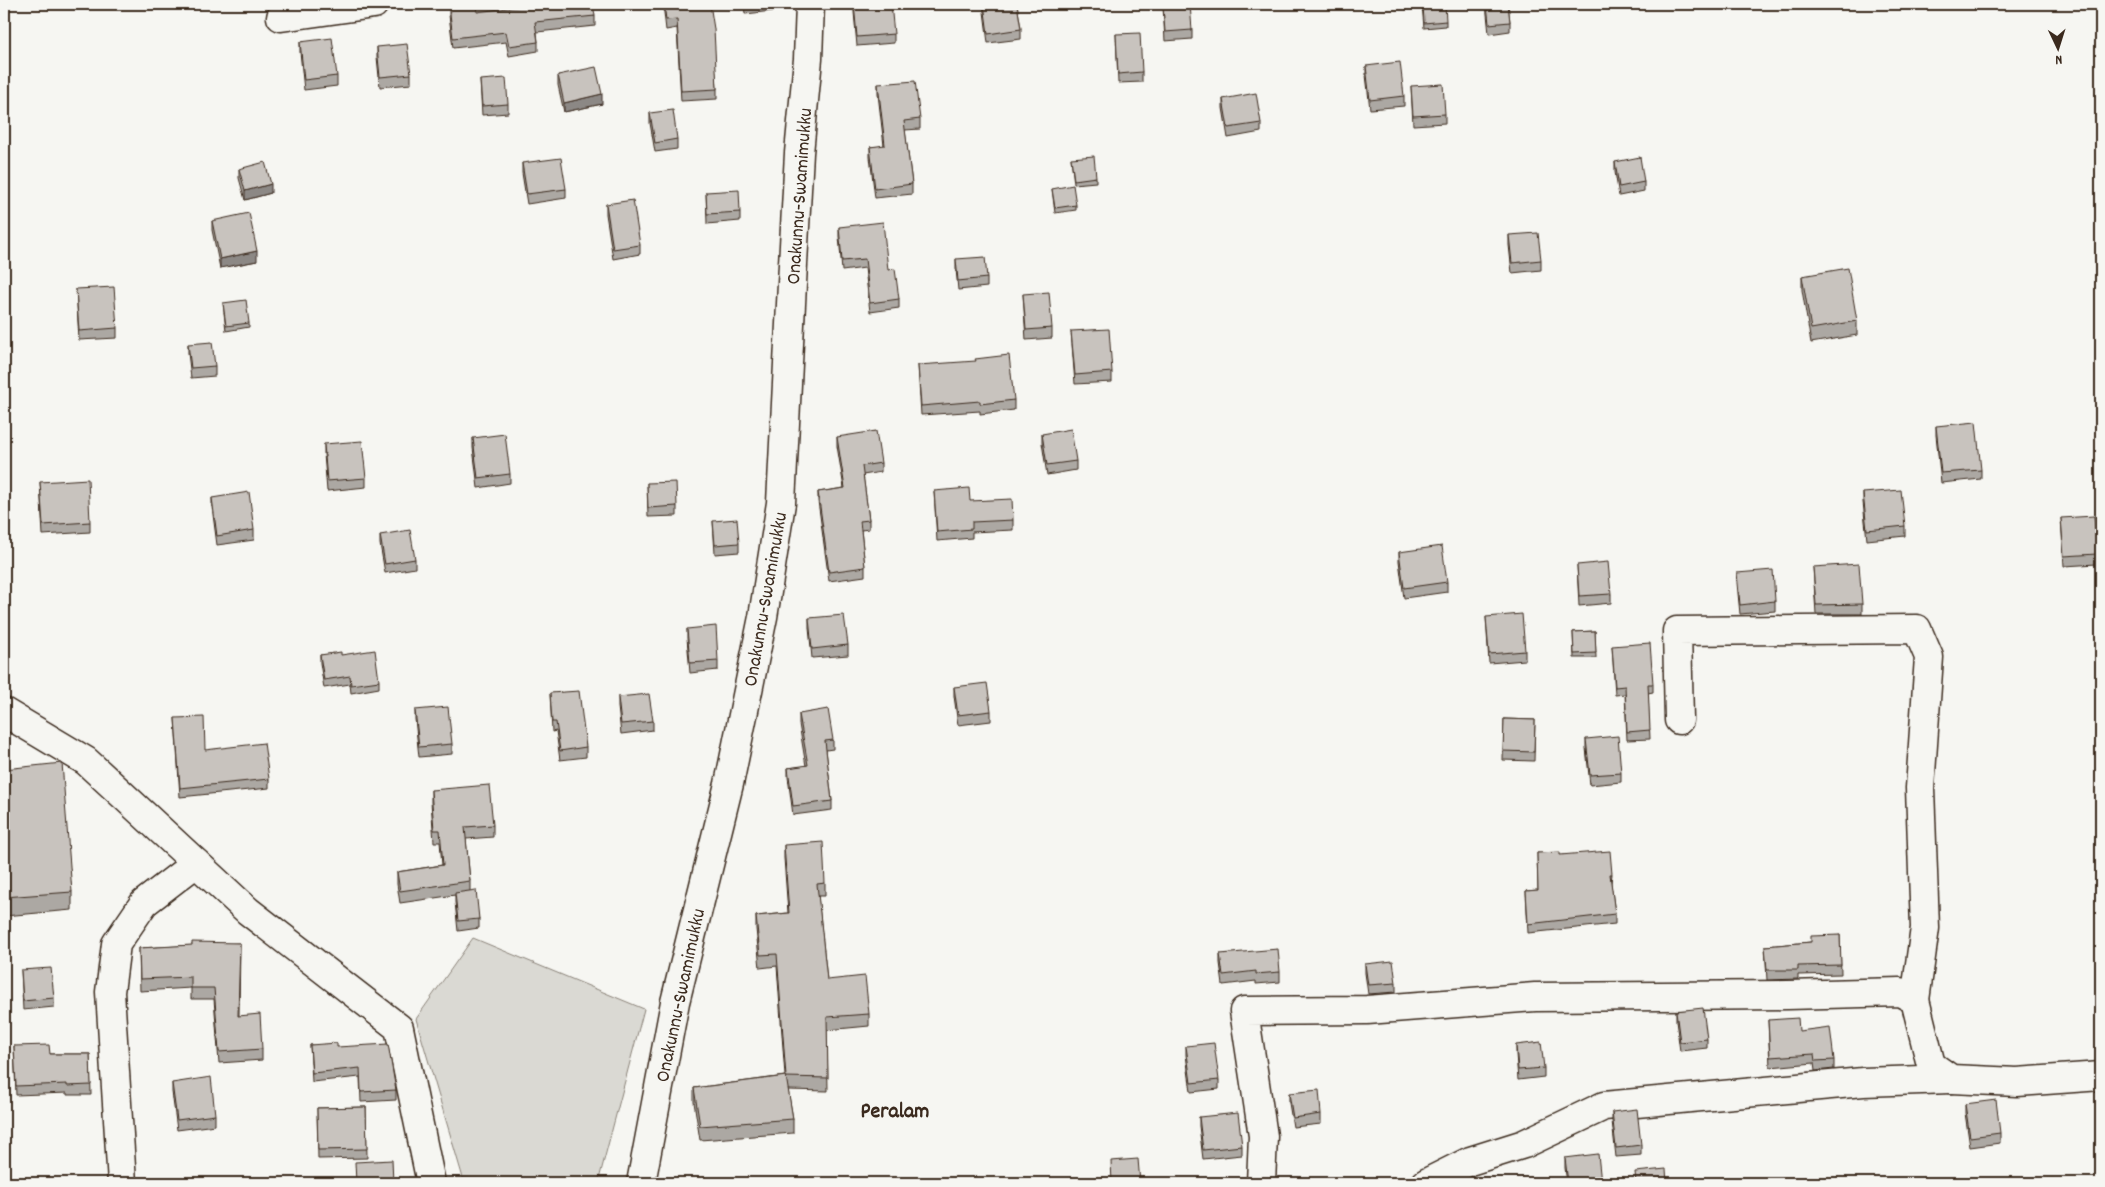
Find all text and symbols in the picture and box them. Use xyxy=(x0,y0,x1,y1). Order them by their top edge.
north arrow xyxy=(2032,22,2082,72)
text: N xyxy=(2055,49,2063,69)
street label: Onakunnu-Swamimukku xyxy=(781,107,821,285)
street label: Onakunnu-Swamimukku xyxy=(738,510,796,689)
street label: Onakunnu-Swamimukku xyxy=(650,906,714,1085)
district label: Peralam xyxy=(861,1097,929,1128)

